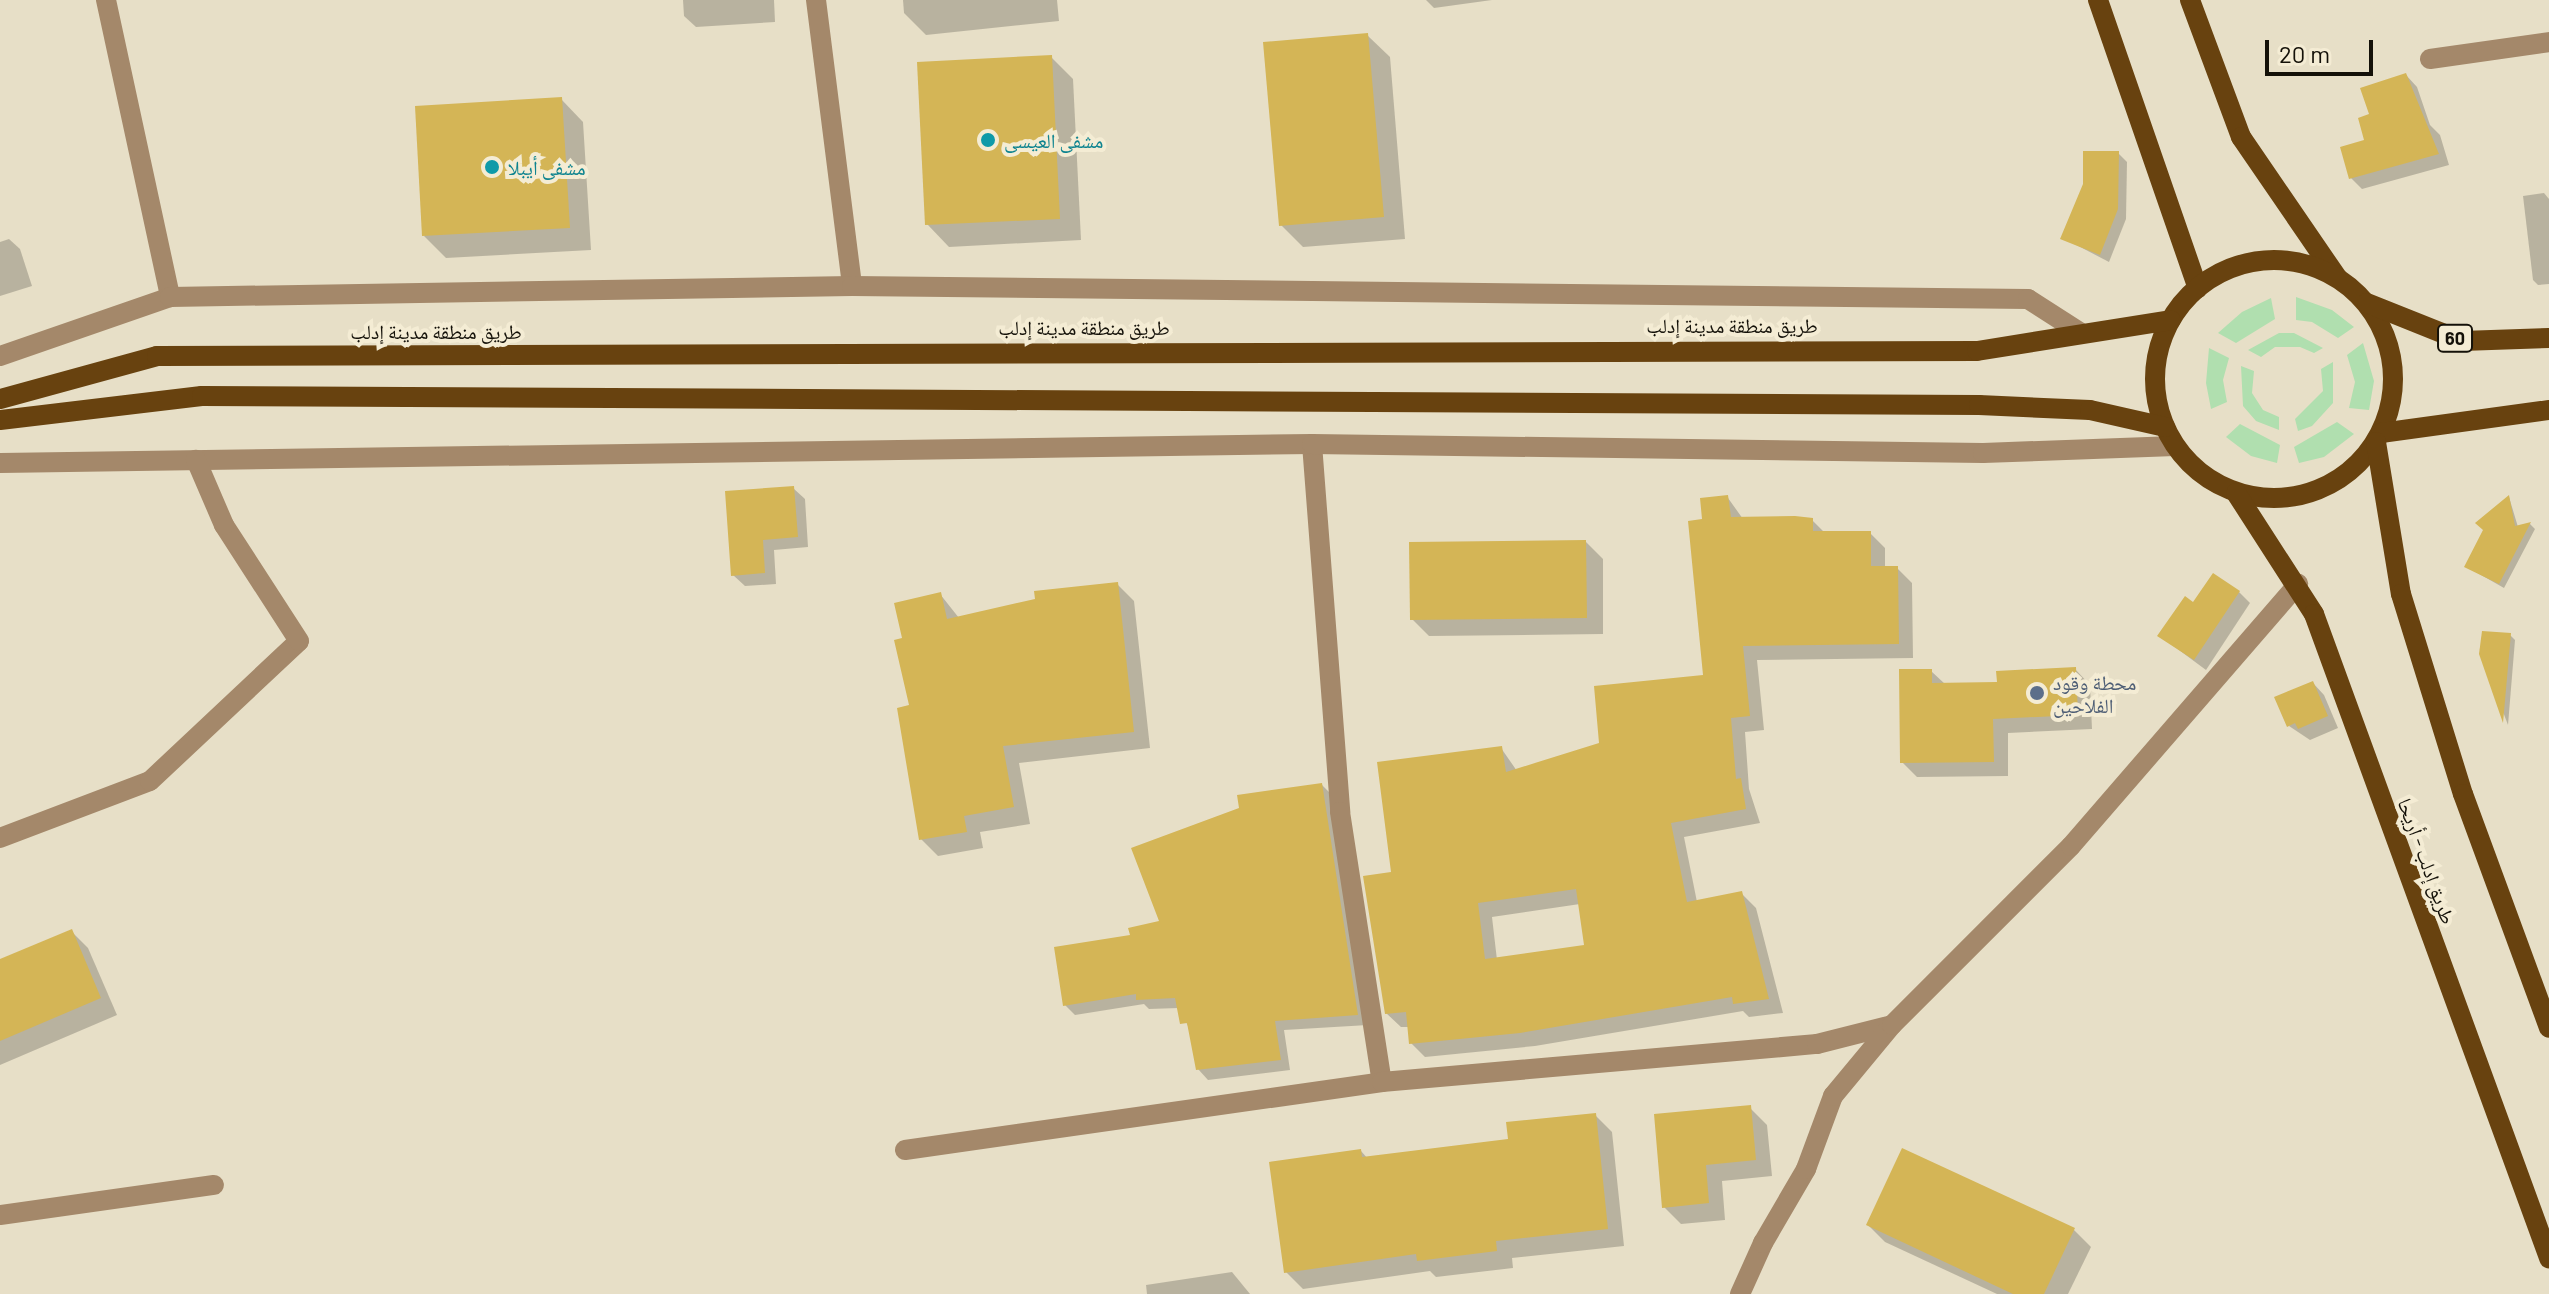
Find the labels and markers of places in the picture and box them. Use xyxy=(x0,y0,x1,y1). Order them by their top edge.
place label: مشفى العيسى xyxy=(1004,128,1103,152)
marker: مشفى العيسى xyxy=(979,131,997,149)
place label: مشفى أيبلا xyxy=(508,155,586,179)
marker: مشفى أيبلا xyxy=(483,158,501,176)
place label: محطة وقود الفلاحين xyxy=(2053,670,2136,717)
marker: محطة وقود الفلاحين xyxy=(2028,684,2046,702)

